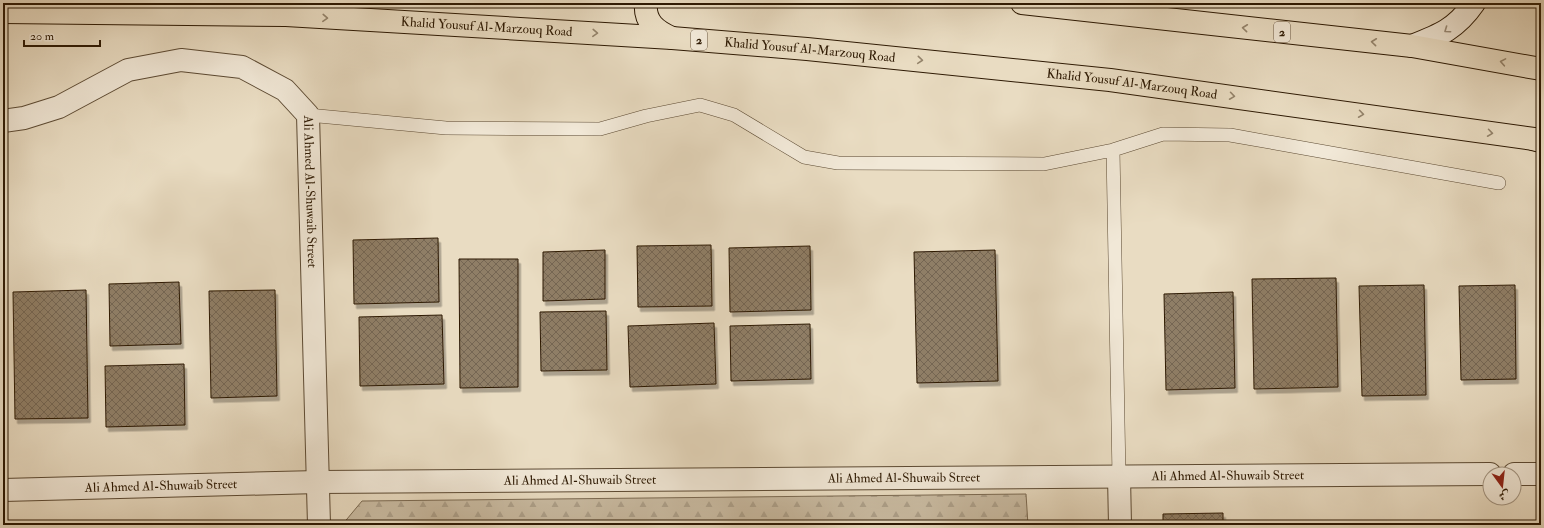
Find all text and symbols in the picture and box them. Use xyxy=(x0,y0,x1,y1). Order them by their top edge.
one-way arrow xyxy=(322,13,328,22)
street label: Khalid Yousuf Al-Marzouq Road xyxy=(400,14,573,40)
scale bar xyxy=(24,22,100,48)
road number: 2 xyxy=(1274,22,1290,42)
one-way arrow xyxy=(1242,24,1248,33)
one-way arrow xyxy=(1444,25,1451,33)
text: 20 m xyxy=(30,29,55,44)
one-way arrow xyxy=(592,29,598,38)
road number: 2 xyxy=(691,30,707,50)
street label: Khalid Yousuf Al-Marzouq Road xyxy=(724,34,897,66)
one-way arrow xyxy=(1371,38,1377,47)
one-way arrow xyxy=(917,55,923,64)
one-way arrow xyxy=(1499,58,1506,67)
street label: Khalid Yousuf Al-Marzouq Road xyxy=(1046,66,1219,103)
one-way arrow xyxy=(1229,91,1235,100)
one-way arrow xyxy=(1358,109,1364,118)
street label: Ali Ahmed Al-Shuwaib Street xyxy=(300,114,320,268)
one-way arrow xyxy=(1487,128,1493,137)
north arrow xyxy=(1482,466,1522,506)
street label: Ali Ahmed Al-Shuwaib Street xyxy=(1151,467,1304,484)
street label: Ali Ahmed Al-Shuwaib Street xyxy=(827,469,980,487)
street label: Ali Ahmed Al-Shuwaib Street xyxy=(503,472,656,489)
street label: Ali Ahmed Al-Shuwaib Street xyxy=(83,476,237,496)
text: ش xyxy=(1497,487,1511,503)

